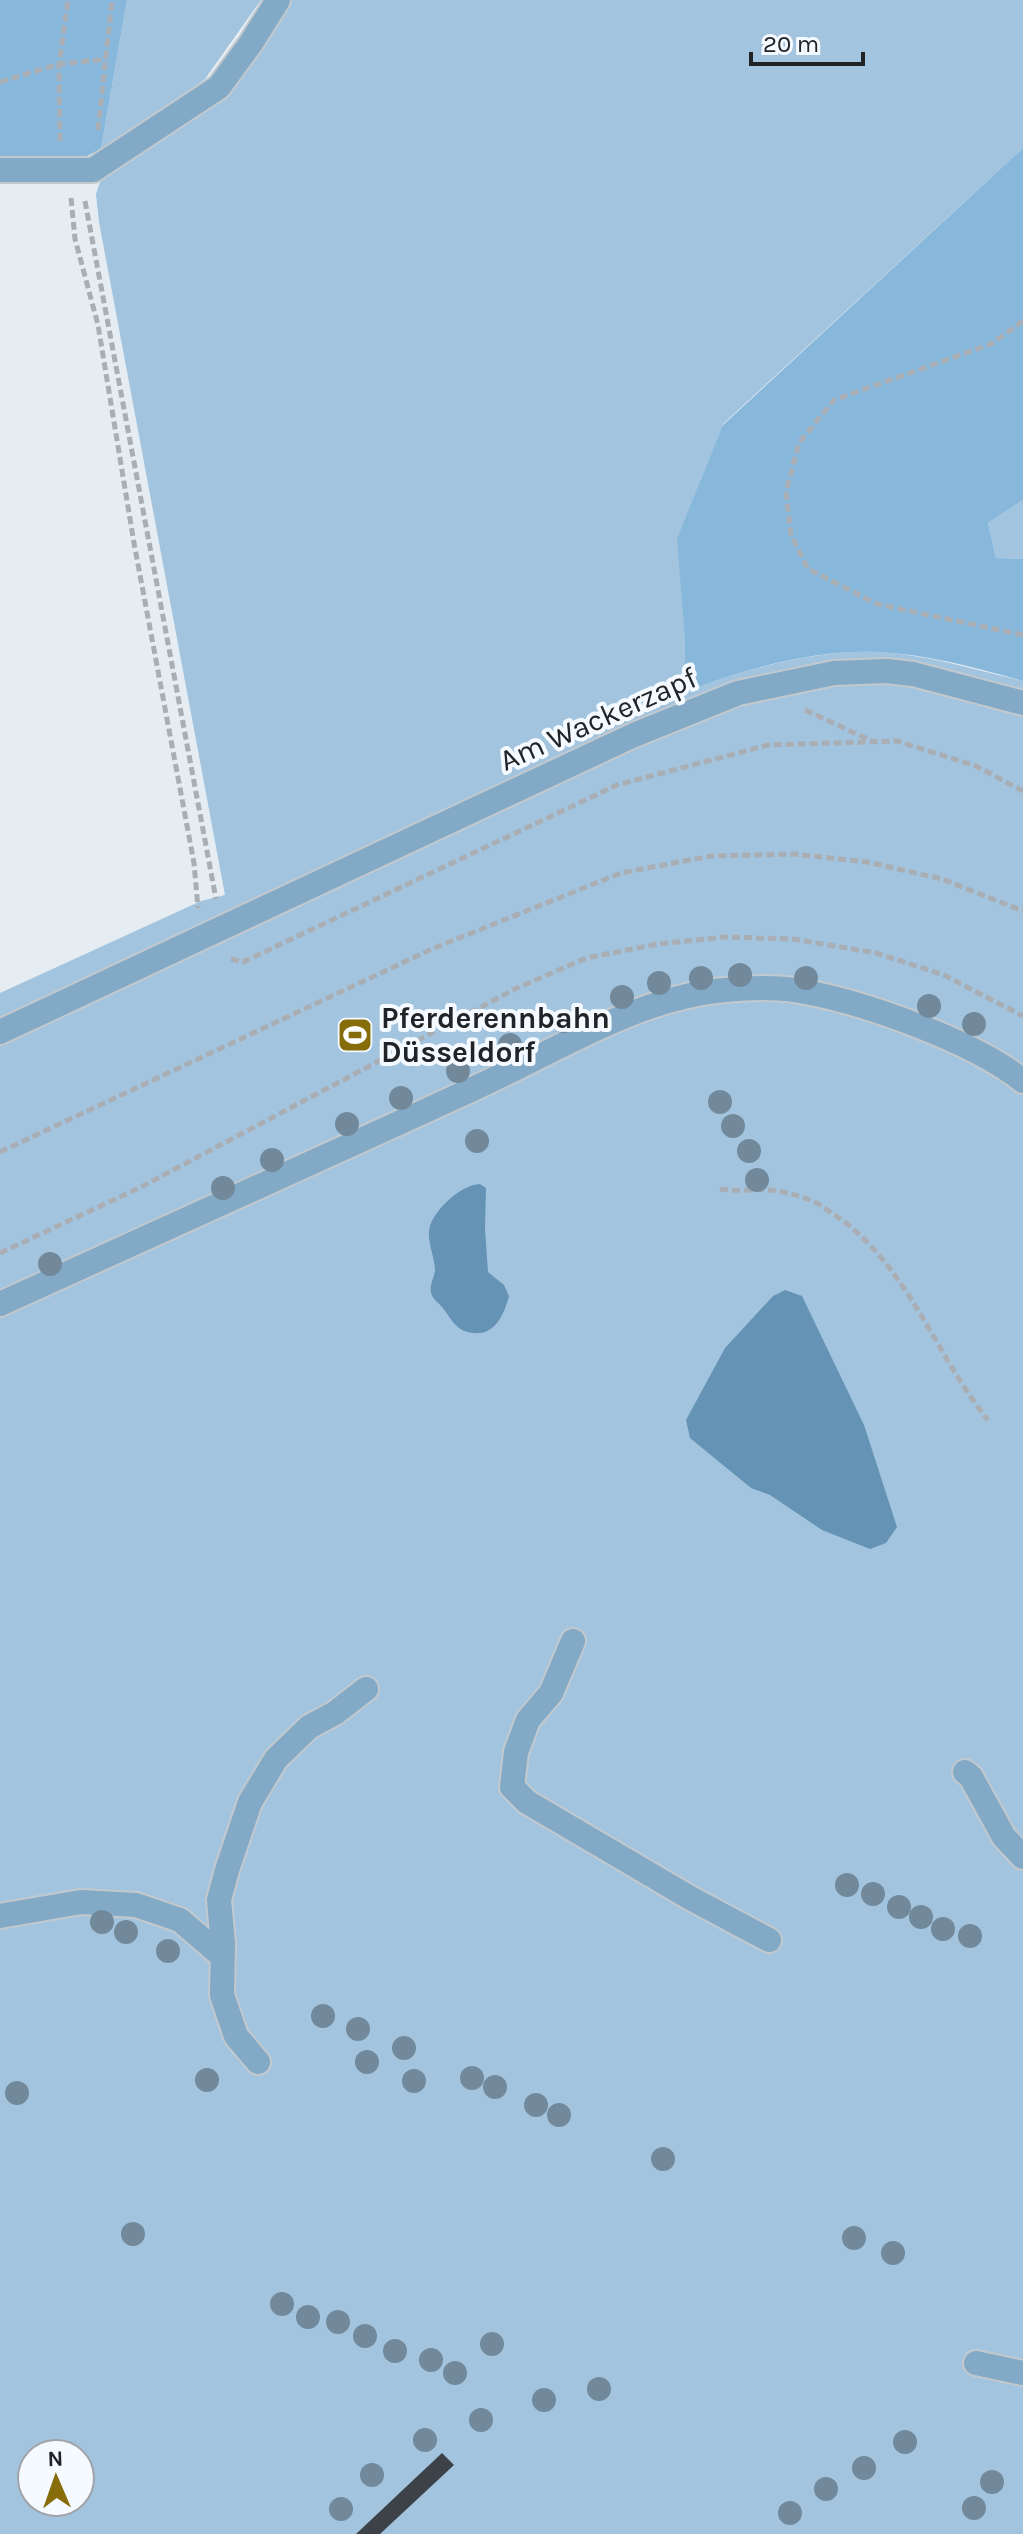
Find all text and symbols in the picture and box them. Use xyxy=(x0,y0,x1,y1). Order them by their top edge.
scale bar xyxy=(751,16,863,66)
text: 20 m xyxy=(763,30,819,58)
street label: Am Wackerzapf xyxy=(494,659,703,779)
place label: Pferderennbahn Düsseldorf xyxy=(381,1000,610,1070)
sports icon: Pferderennbahn Düsseldorf xyxy=(336,1016,374,1054)
north arrow xyxy=(16,2438,96,2518)
text: N xyxy=(47,2446,64,2472)

